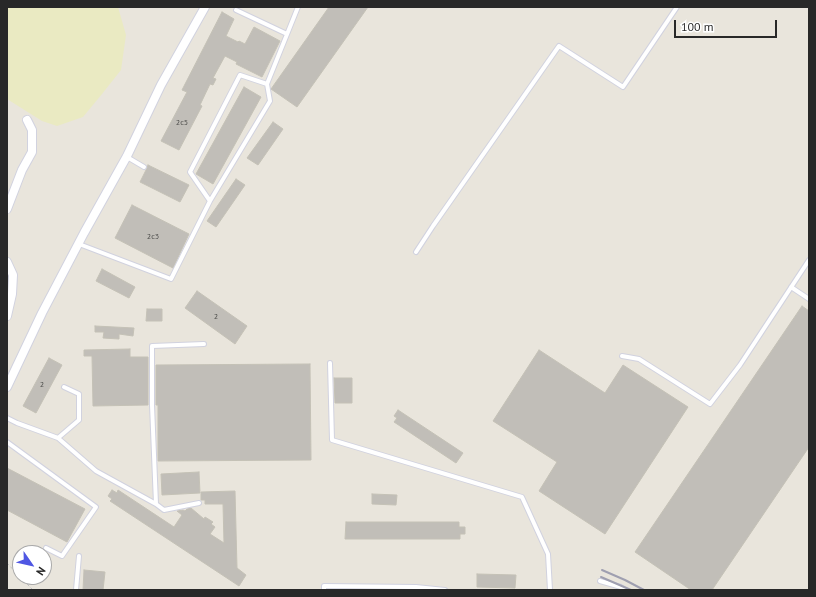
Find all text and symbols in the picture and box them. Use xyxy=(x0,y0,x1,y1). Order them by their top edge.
scale bar xyxy=(676,12,779,38)
text: 100 m xyxy=(681,19,714,34)
house number: 2с5 xyxy=(176,118,188,128)
house number: 2с3 xyxy=(147,232,159,242)
house number: 2 xyxy=(214,312,218,322)
house number: 2 xyxy=(40,380,44,390)
north arrow xyxy=(12,545,52,585)
text: N xyxy=(33,564,49,578)

